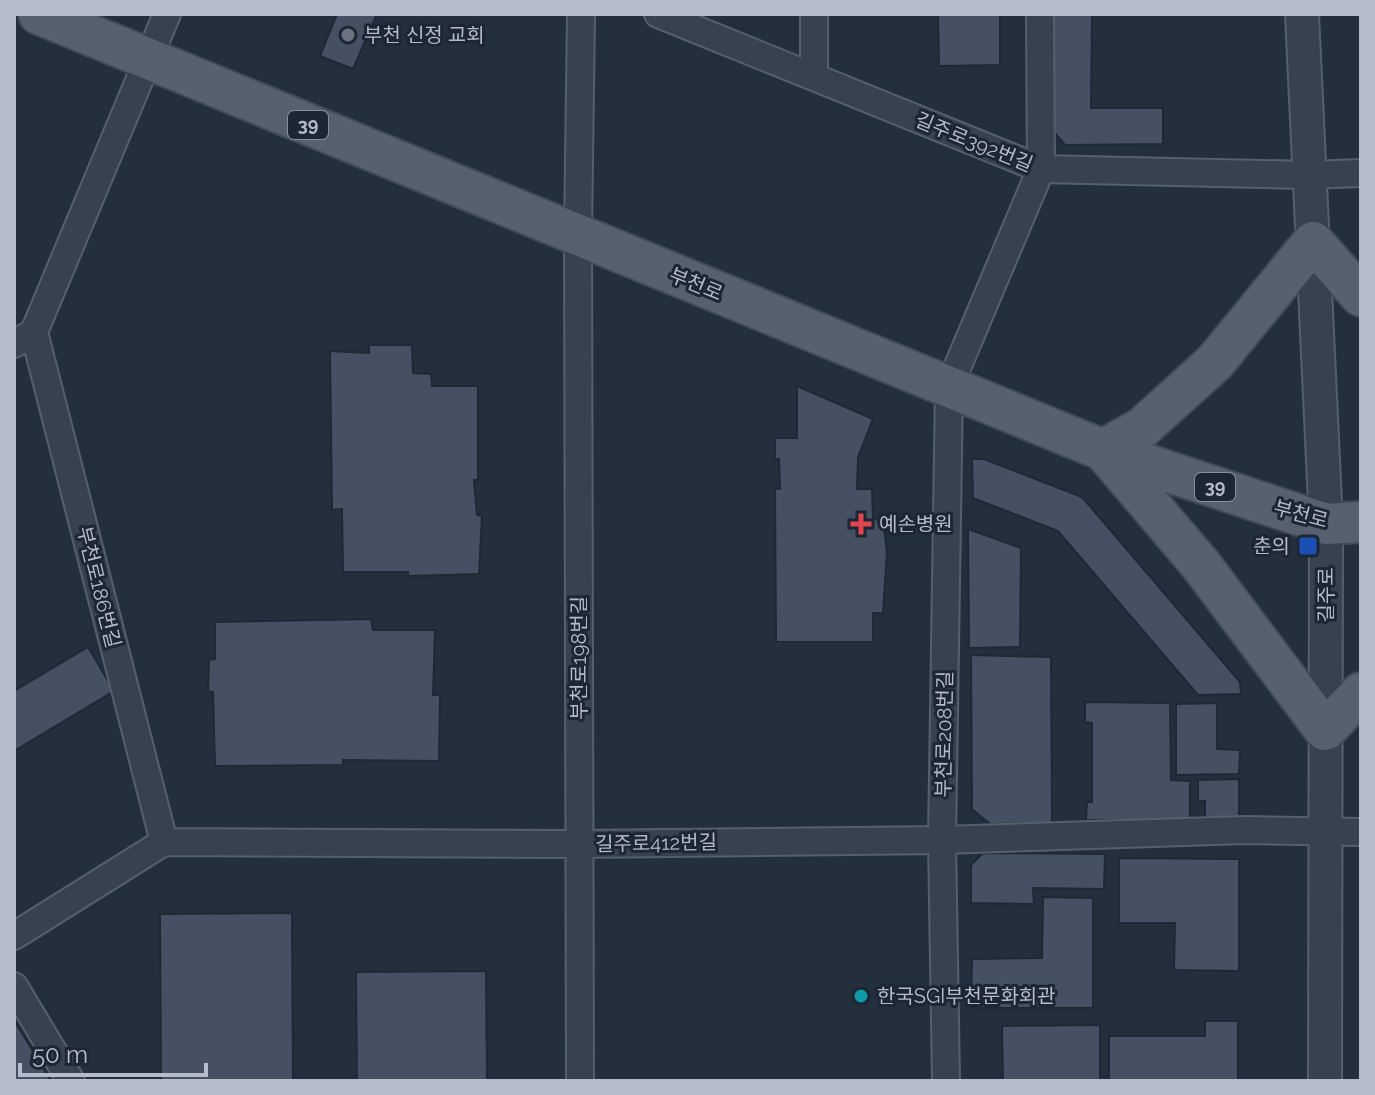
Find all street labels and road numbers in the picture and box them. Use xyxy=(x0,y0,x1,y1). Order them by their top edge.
street label: 길주로392번길 xyxy=(912,107,1036,177)
road number: 39 xyxy=(288,111,328,139)
street label: 부천로 xyxy=(666,263,726,305)
road number: 39 xyxy=(1195,473,1235,501)
street label: 부천로 xyxy=(1271,495,1331,533)
street label: 부천로186번길 xyxy=(72,524,126,650)
street label: 길주로 xyxy=(1314,567,1338,623)
street label: 부천로198번길 xyxy=(567,596,591,720)
street label: 부천로208번길 xyxy=(931,671,957,797)
street label: 길주로412번길 xyxy=(595,830,717,856)

